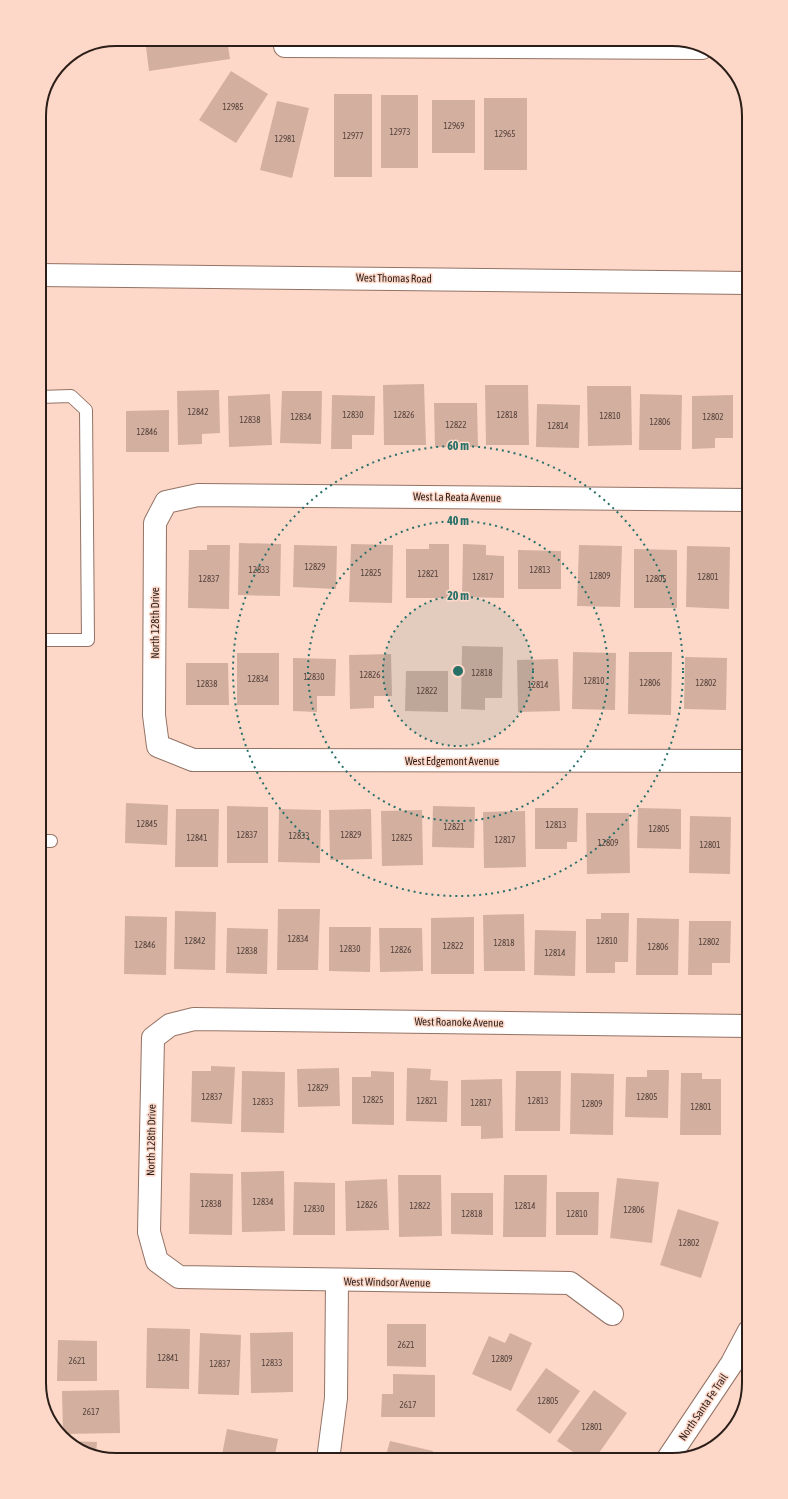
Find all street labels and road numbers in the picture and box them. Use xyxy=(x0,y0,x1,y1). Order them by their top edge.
street label: West Thomas Road xyxy=(356,271,432,285)
street label: West La Reata Avenue xyxy=(413,490,501,504)
street label: North 128th Drive xyxy=(149,587,161,659)
street label: West Edgemont Avenue xyxy=(405,755,499,767)
street label: West Roanoke Avenue xyxy=(414,1015,504,1029)
street label: North 128th Drive xyxy=(144,1104,158,1176)
street label: West Windsor Avenue xyxy=(344,1275,430,1289)
street label: North Santa Fe Trail xyxy=(676,1371,730,1443)

